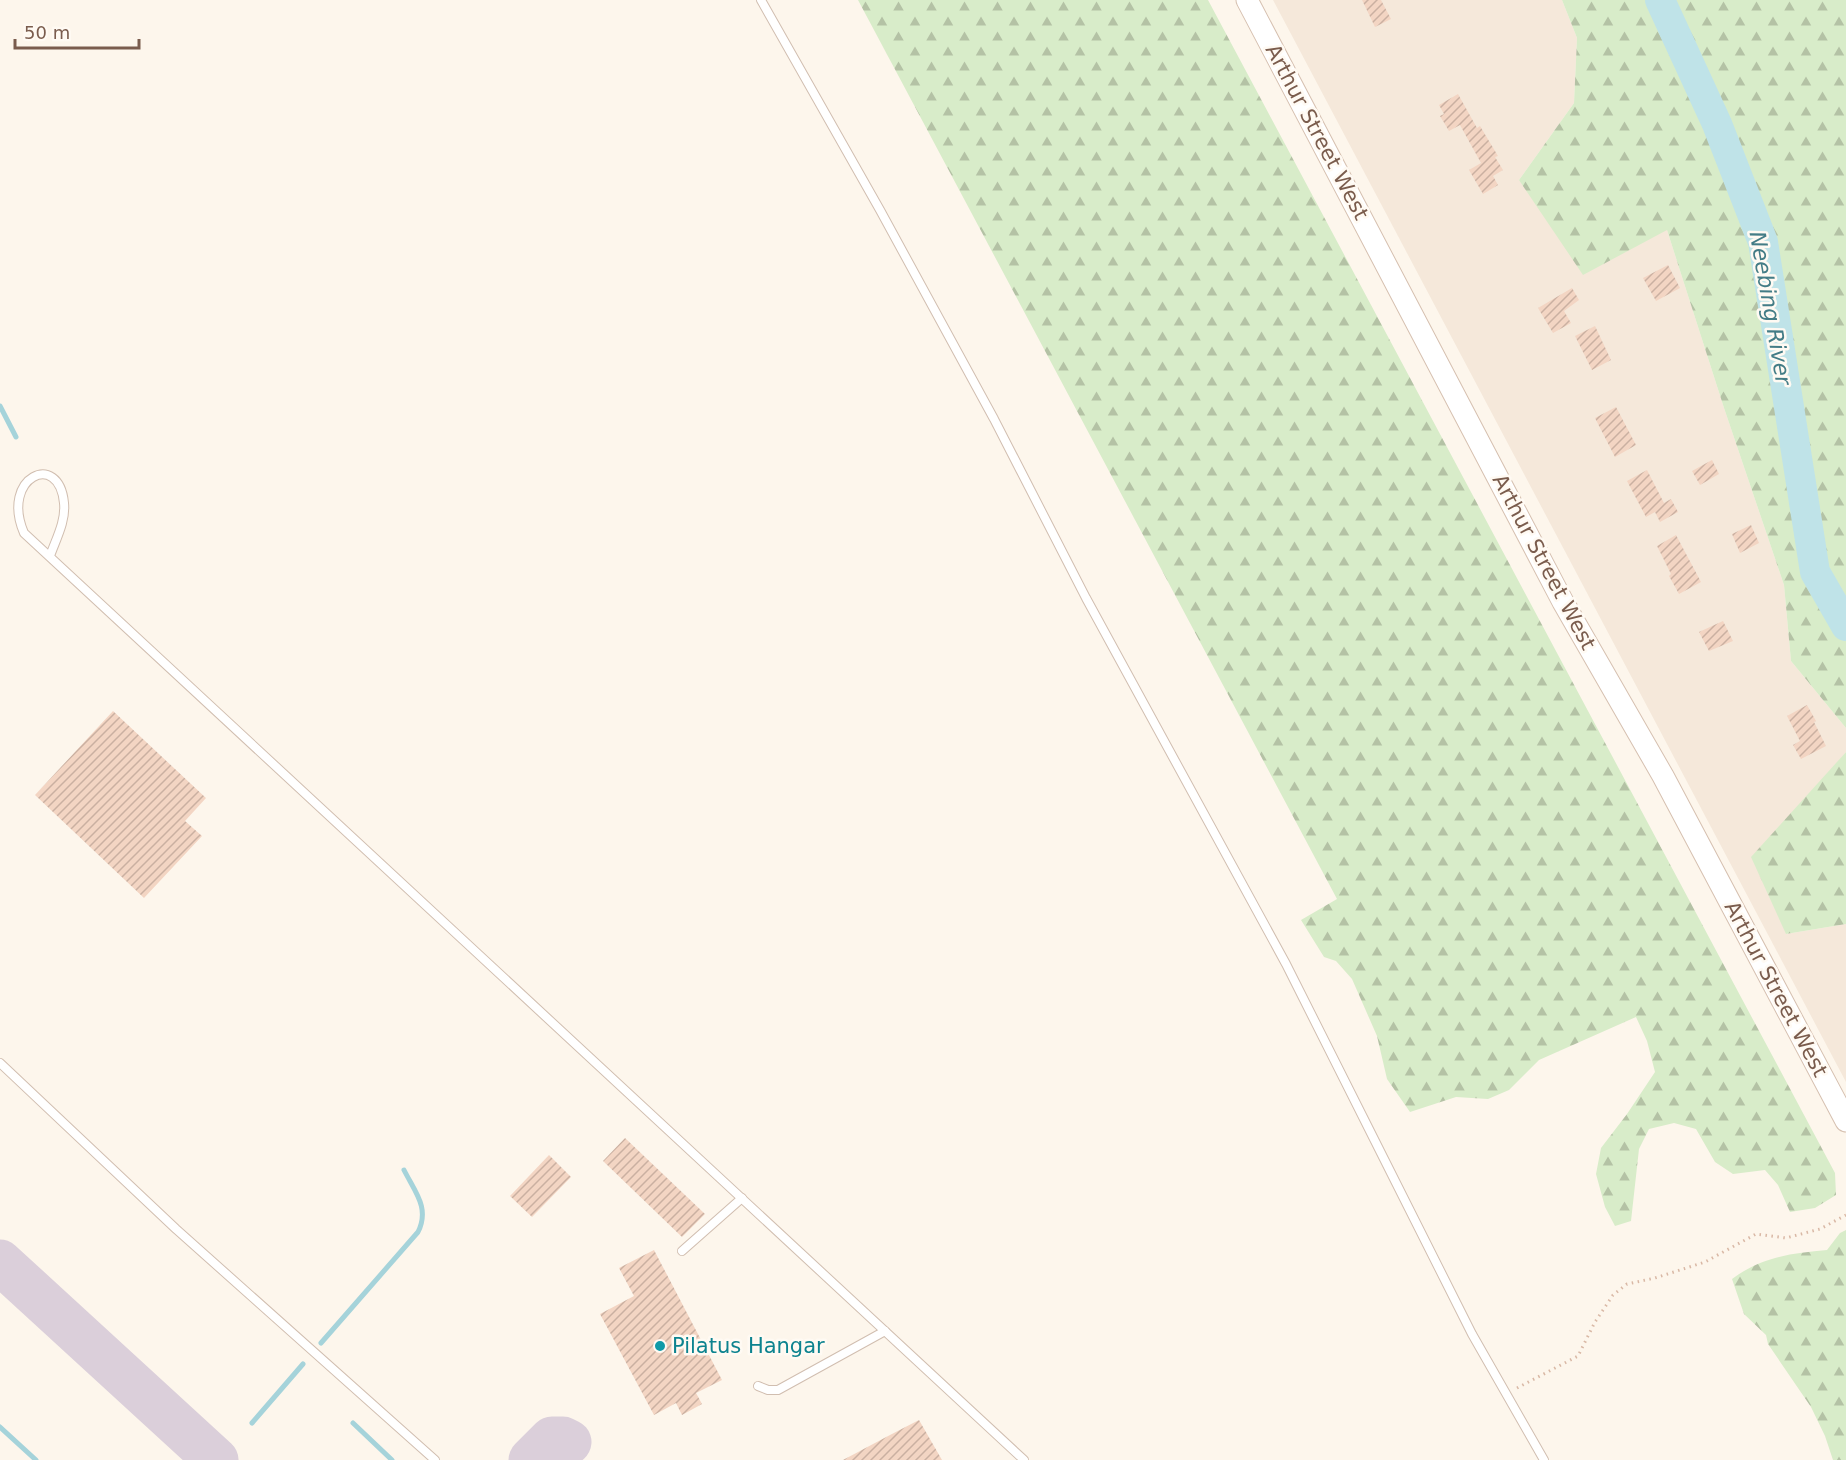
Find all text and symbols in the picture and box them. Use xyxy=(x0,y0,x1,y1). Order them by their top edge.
scale bar xyxy=(15,12,140,50)
text: 50 m xyxy=(24,22,70,43)
street label: Arthur Street West xyxy=(1261,40,1373,224)
water label: Neebing River xyxy=(1745,229,1797,389)
street label: Arthur Street West xyxy=(1488,470,1600,654)
street label: Arthur Street West xyxy=(1720,897,1832,1081)
place label: Pilatus Hangar xyxy=(672,1334,825,1358)
marker: Pilatus Hangar xyxy=(653,1339,667,1353)

